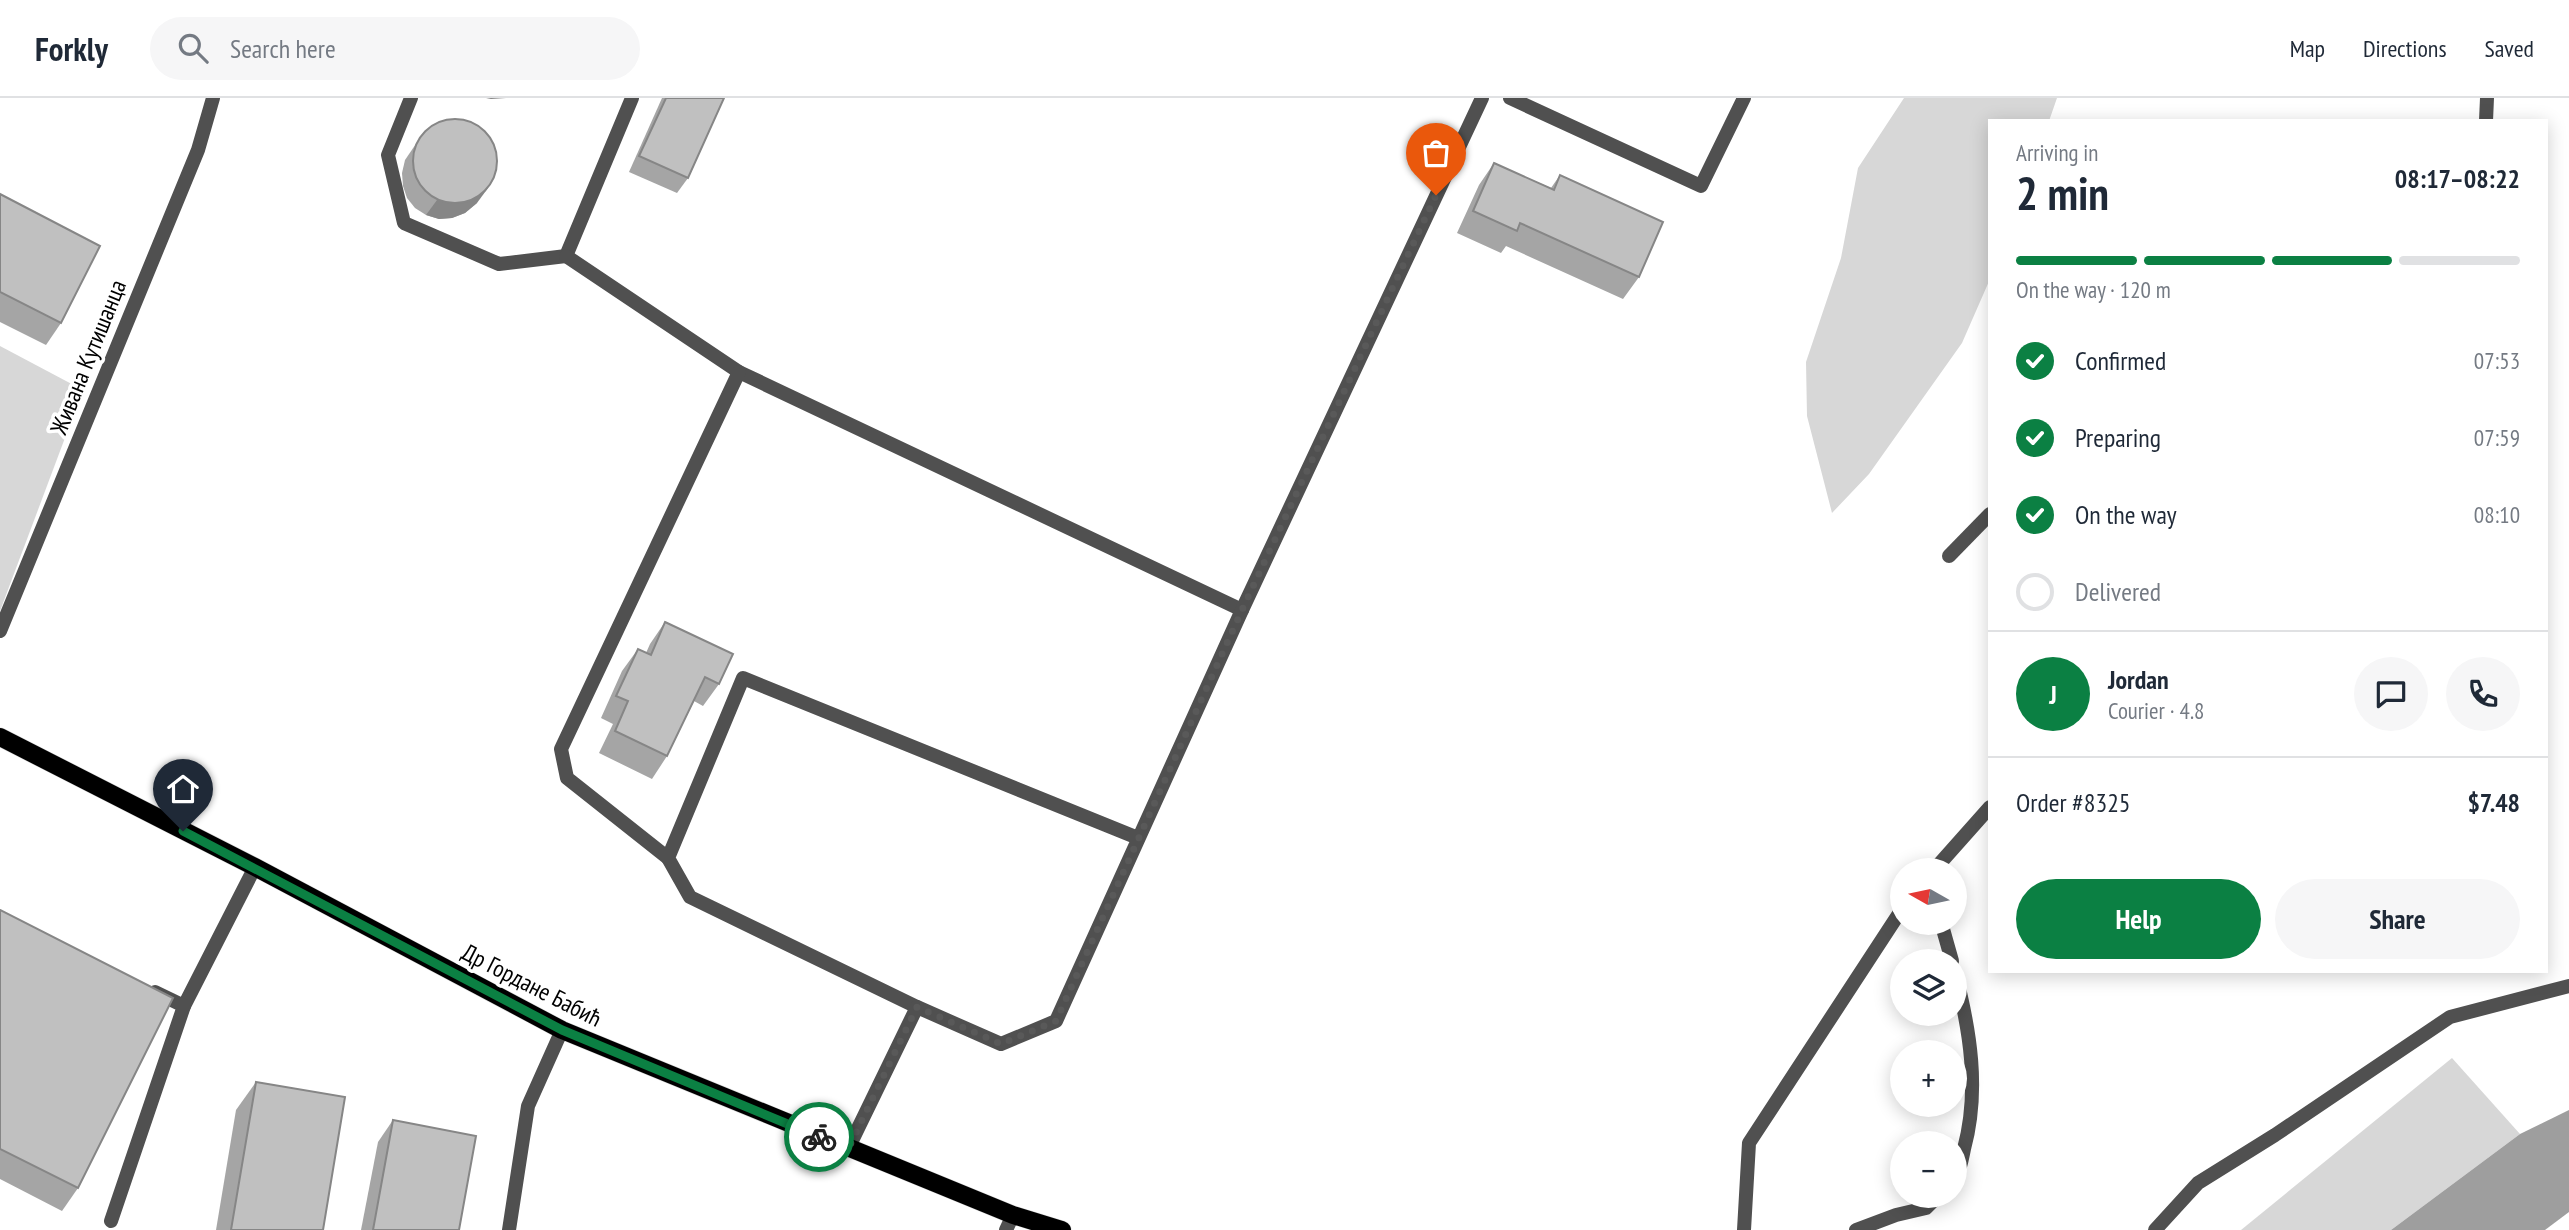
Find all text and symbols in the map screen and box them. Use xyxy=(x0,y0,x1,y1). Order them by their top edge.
search box xyxy=(150,17,640,80)
text: Forkly xyxy=(35,27,108,70)
icon: search xyxy=(174,29,212,67)
text: Search here xyxy=(230,32,336,65)
text: Map xyxy=(2290,33,2325,64)
text: Directions xyxy=(2363,33,2447,64)
text: Saved xyxy=(2485,33,2534,64)
pin xyxy=(1406,123,1466,195)
icon: bag xyxy=(1417,134,1455,172)
text: Arriving in xyxy=(2016,138,2098,167)
text: 08:17–08:22 xyxy=(2395,162,2520,195)
text: 2 min xyxy=(2016,163,2109,223)
street label: Живана Кутишанца xyxy=(43,275,133,440)
text: On the way · 120 m xyxy=(2016,275,2171,304)
icon: check xyxy=(2016,342,2054,380)
text: Confirmed xyxy=(2075,344,2166,377)
text: 07:53 xyxy=(2474,346,2520,375)
icon: check xyxy=(2016,419,2054,457)
text: Preparing xyxy=(2075,421,2161,454)
text: 07:59 xyxy=(2474,423,2520,452)
icon: check xyxy=(2016,496,2054,534)
text: On the way xyxy=(2075,498,2177,531)
text: 08:10 xyxy=(2474,500,2520,529)
text: Delivered xyxy=(2075,575,2161,608)
button: chat xyxy=(2354,657,2428,731)
button: phone xyxy=(2446,657,2520,731)
text: Jordan xyxy=(2108,663,2169,696)
text: J xyxy=(2049,678,2057,711)
text: Courier · 4.8 xyxy=(2108,696,2204,725)
pin xyxy=(153,759,213,831)
icon: home xyxy=(164,770,202,808)
text: Order #8325 xyxy=(2016,786,2131,819)
text: $7.48 xyxy=(2467,786,2520,819)
north arrow xyxy=(1890,858,1967,934)
map controls xyxy=(1890,858,1967,1208)
button: Help xyxy=(2016,879,2261,959)
button: Share xyxy=(2275,879,2520,959)
street label: Др Гордане Бабић xyxy=(457,936,607,1034)
button: layers xyxy=(1890,949,1967,1026)
button: + xyxy=(1890,1040,1967,1117)
courier xyxy=(784,1102,854,1172)
icon: bike xyxy=(800,1118,838,1156)
button: − xyxy=(1890,1131,1967,1208)

